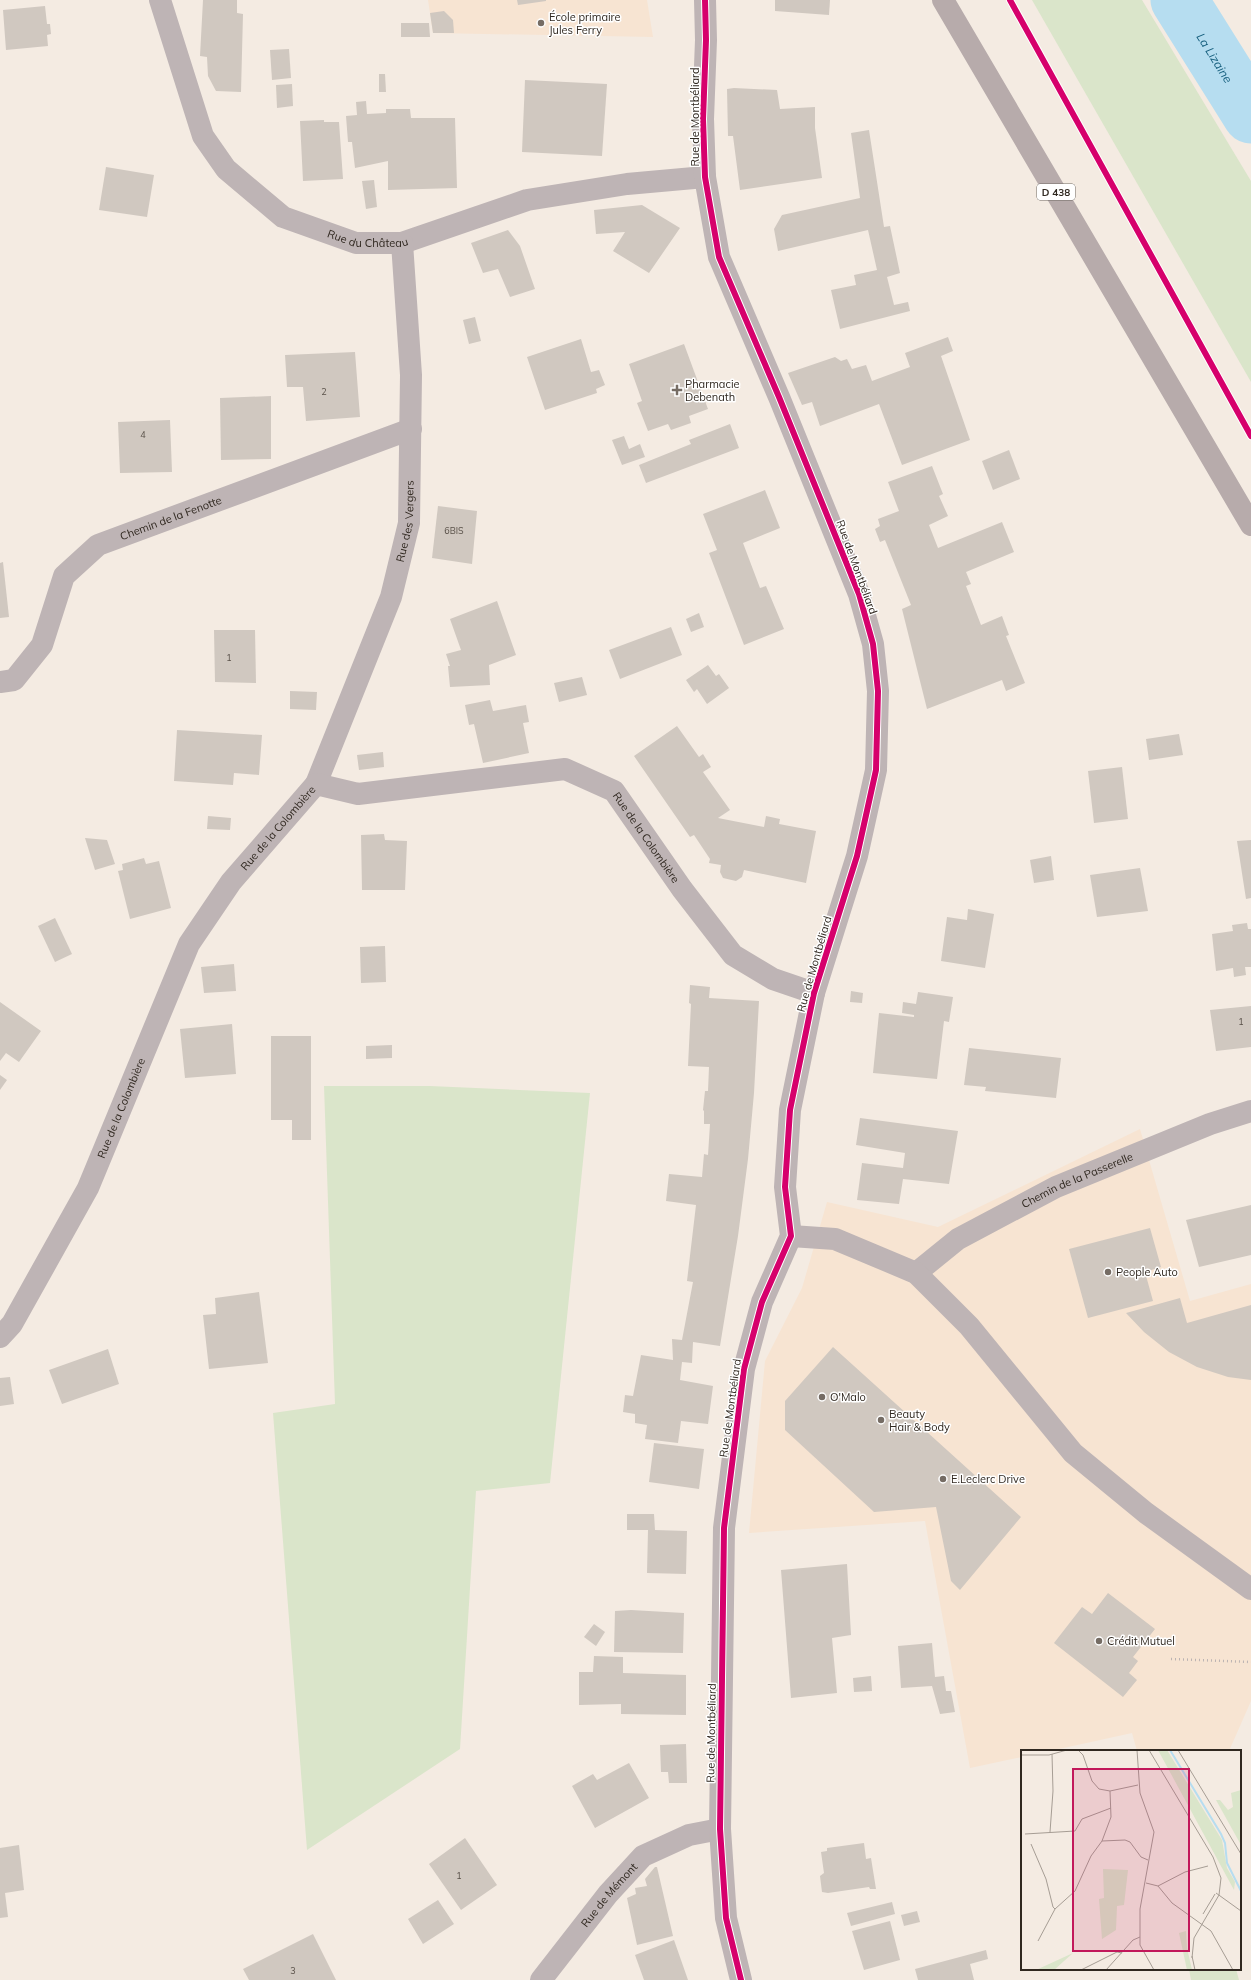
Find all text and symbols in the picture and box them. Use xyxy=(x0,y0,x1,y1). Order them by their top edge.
place label: École primaire Jules Ferry xyxy=(549,10,621,37)
marker: École primaire Jules Ferry xyxy=(536,18,546,28)
water label: La Lizaine xyxy=(1194,30,1237,86)
street label: Rue de Montbéliard xyxy=(688,67,702,167)
road number: D 438 xyxy=(1037,184,1075,200)
street label: Rue du Château xyxy=(325,226,410,250)
place label: Pharmacie Debenath xyxy=(685,377,740,404)
marker: Pharmacie Debenath xyxy=(672,385,682,395)
house number: 2 xyxy=(321,386,327,397)
house number: 4 xyxy=(140,429,146,440)
street label: Rue des Vergers xyxy=(393,480,417,564)
street label: Chemin de la Fenotte xyxy=(118,493,224,543)
street label: Rue de Montbéliard xyxy=(833,518,881,616)
house number: 6BIS xyxy=(444,525,464,536)
house number: 1 xyxy=(226,652,232,663)
street label: Rue de la Colombière xyxy=(237,783,318,873)
street label: Rue de la Colombière xyxy=(610,789,683,886)
street label: Rue de Montbéliard xyxy=(794,914,834,1014)
house number: 1 xyxy=(1238,1016,1244,1027)
street label: Rue de la Colombière xyxy=(94,1056,148,1160)
street label: Chemin de la Passerelle xyxy=(1019,1149,1135,1211)
place label: People Auto xyxy=(1116,1265,1178,1279)
marker: People Auto xyxy=(1103,1267,1113,1277)
street label: Rue de Montbéliard xyxy=(716,1358,744,1458)
place label: O'Malo xyxy=(830,1390,866,1404)
marker: O'Malo xyxy=(817,1392,827,1402)
place label: Beauty Hair & Body xyxy=(889,1407,950,1434)
marker: Beauty Hair & Body xyxy=(876,1415,886,1425)
place label: E.Leclerc Drive xyxy=(951,1472,1025,1486)
marker: E.Leclerc Drive xyxy=(938,1474,948,1484)
place label: Crédit Mutuel xyxy=(1107,1634,1175,1648)
marker: Crédit Mutuel xyxy=(1094,1636,1104,1646)
street label: Rue de Montbéliard xyxy=(703,1683,719,1783)
inset map xyxy=(1021,1750,1241,1970)
street label: Rue de Mémont xyxy=(578,1860,640,1930)
house number: 1 xyxy=(456,1870,462,1881)
house number: 3 xyxy=(290,1965,296,1976)

